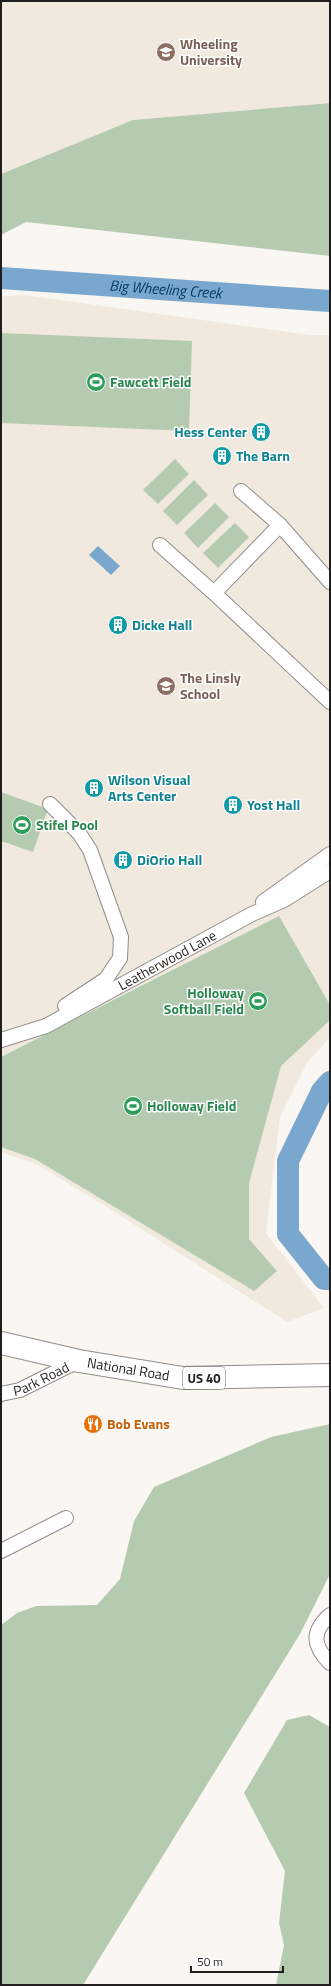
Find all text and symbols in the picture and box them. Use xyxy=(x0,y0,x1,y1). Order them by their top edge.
place label: Wheeling University xyxy=(180,33,242,70)
school or university icon: Wheeling University xyxy=(155,41,177,63)
water label: Big Wheeling Creek xyxy=(109,274,225,305)
sports icon: Fawcett Field xyxy=(85,371,107,393)
place label: Fawcett Field xyxy=(110,371,191,392)
place label: Hess Center xyxy=(174,421,247,442)
building icon: Hess Center xyxy=(250,421,272,443)
building icon: The Barn xyxy=(211,445,233,467)
place label: The Barn xyxy=(236,445,290,466)
building icon: Dicke Hall xyxy=(107,614,129,636)
place label: Dicke Hall xyxy=(132,614,192,635)
place label: The Linsly School xyxy=(180,667,241,704)
school or university icon: The Linsly School xyxy=(155,675,177,697)
place label: Wilson Visual Arts Center xyxy=(108,769,191,806)
building icon: Wilson Visual Arts Center xyxy=(83,777,105,799)
building icon: Yost Hall xyxy=(222,794,244,816)
place label: Yost Hall xyxy=(247,794,300,815)
sports icon: Stifel Pool xyxy=(11,814,33,836)
place label: Stifel Pool xyxy=(36,814,98,835)
building icon: DiOrio Hall xyxy=(112,849,134,871)
place label: DiOrio Hall xyxy=(137,849,202,870)
street label: Leatherwood Lane xyxy=(114,924,220,995)
place label: Holloway Softball Field xyxy=(164,982,244,1019)
sports icon: Holloway Softball Field xyxy=(247,990,269,1012)
sports icon: Holloway Field xyxy=(122,1095,144,1117)
place label: Holloway Field xyxy=(147,1095,236,1116)
street label: National Road xyxy=(86,1351,171,1386)
street label: Park Road xyxy=(11,1356,73,1401)
road number: US 40 xyxy=(183,1367,225,1389)
restaurant icon: Bob Evans xyxy=(82,1413,104,1435)
place label: Bob Evans xyxy=(107,1413,170,1434)
scale bar xyxy=(191,1948,283,1974)
text: 50 m xyxy=(197,1952,223,1971)

